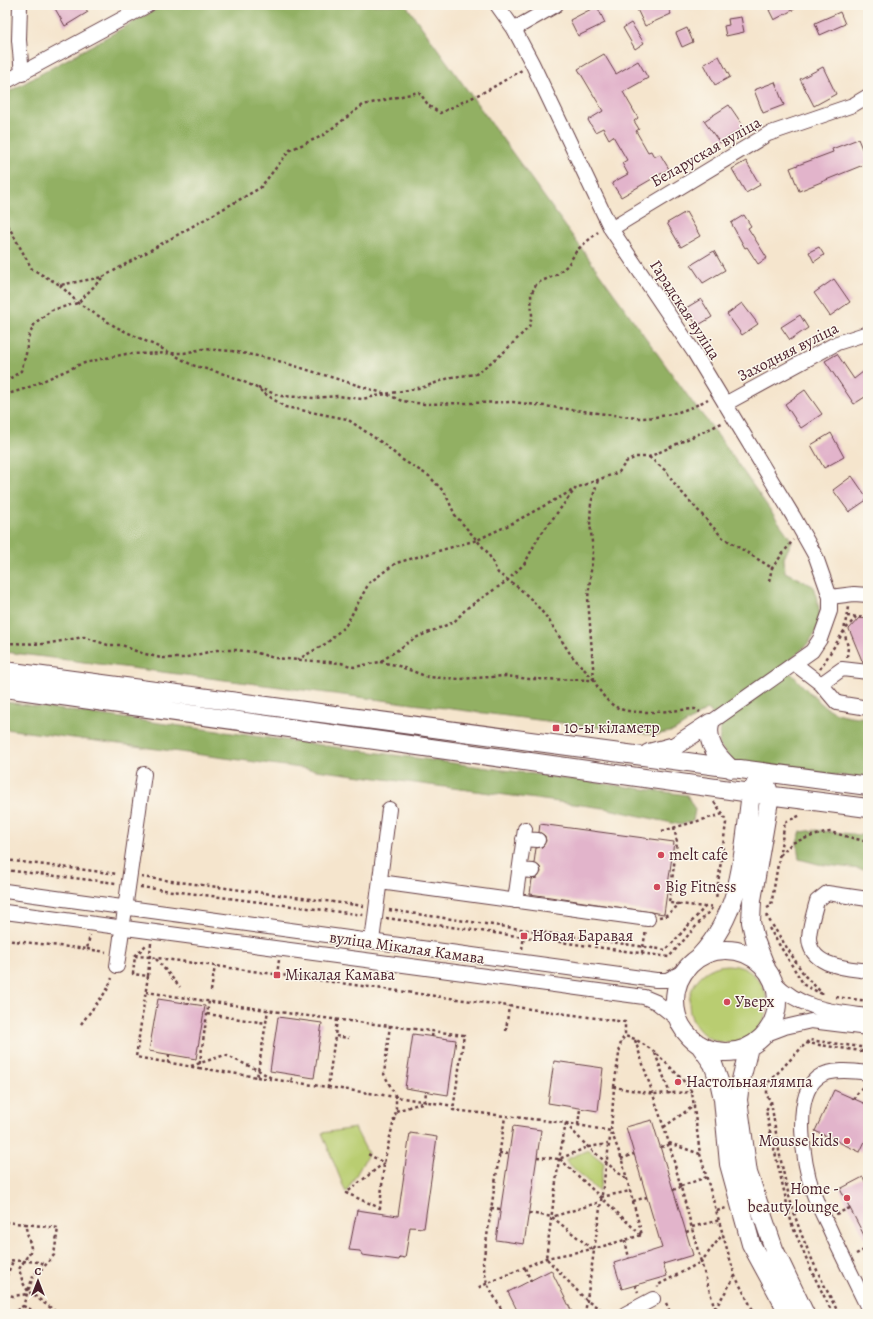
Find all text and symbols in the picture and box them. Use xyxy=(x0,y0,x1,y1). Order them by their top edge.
street label: Беларуская вуліца xyxy=(647,111,766,193)
street label: Гарадская вуліца xyxy=(645,256,726,365)
street label: Заходняя вуліца xyxy=(734,317,843,387)
place label: 10-ы кіламетр xyxy=(564,717,660,739)
marker: 10-ы кіламетр xyxy=(551,723,561,733)
place label: melt cafe xyxy=(669,844,728,866)
marker: melt cafe xyxy=(656,850,666,860)
place label: Big Fitness xyxy=(665,876,737,898)
marker: Big Fitness xyxy=(652,882,662,892)
place label: Новая Баравая xyxy=(532,925,633,947)
street label: вуліца Мікалая Камава xyxy=(328,926,487,970)
marker: Новая Баравая xyxy=(519,931,529,941)
place label: Мікалая Камава xyxy=(285,964,396,986)
marker: Мікалая Камава xyxy=(272,970,282,980)
place label: Уверх xyxy=(735,991,775,1013)
marker: Уверх xyxy=(722,997,732,1007)
place label: Настольная лямпа xyxy=(686,1071,813,1093)
marker: Настольная лямпа xyxy=(673,1077,683,1087)
place label: Mousse kids xyxy=(758,1130,839,1152)
marker: Mousse kids xyxy=(842,1136,852,1146)
place label: Home - beauty lounge xyxy=(748,1178,839,1218)
marker: Home - beauty lounge xyxy=(842,1193,852,1203)
north arrow xyxy=(18,1261,58,1301)
text: С xyxy=(35,1264,42,1279)

